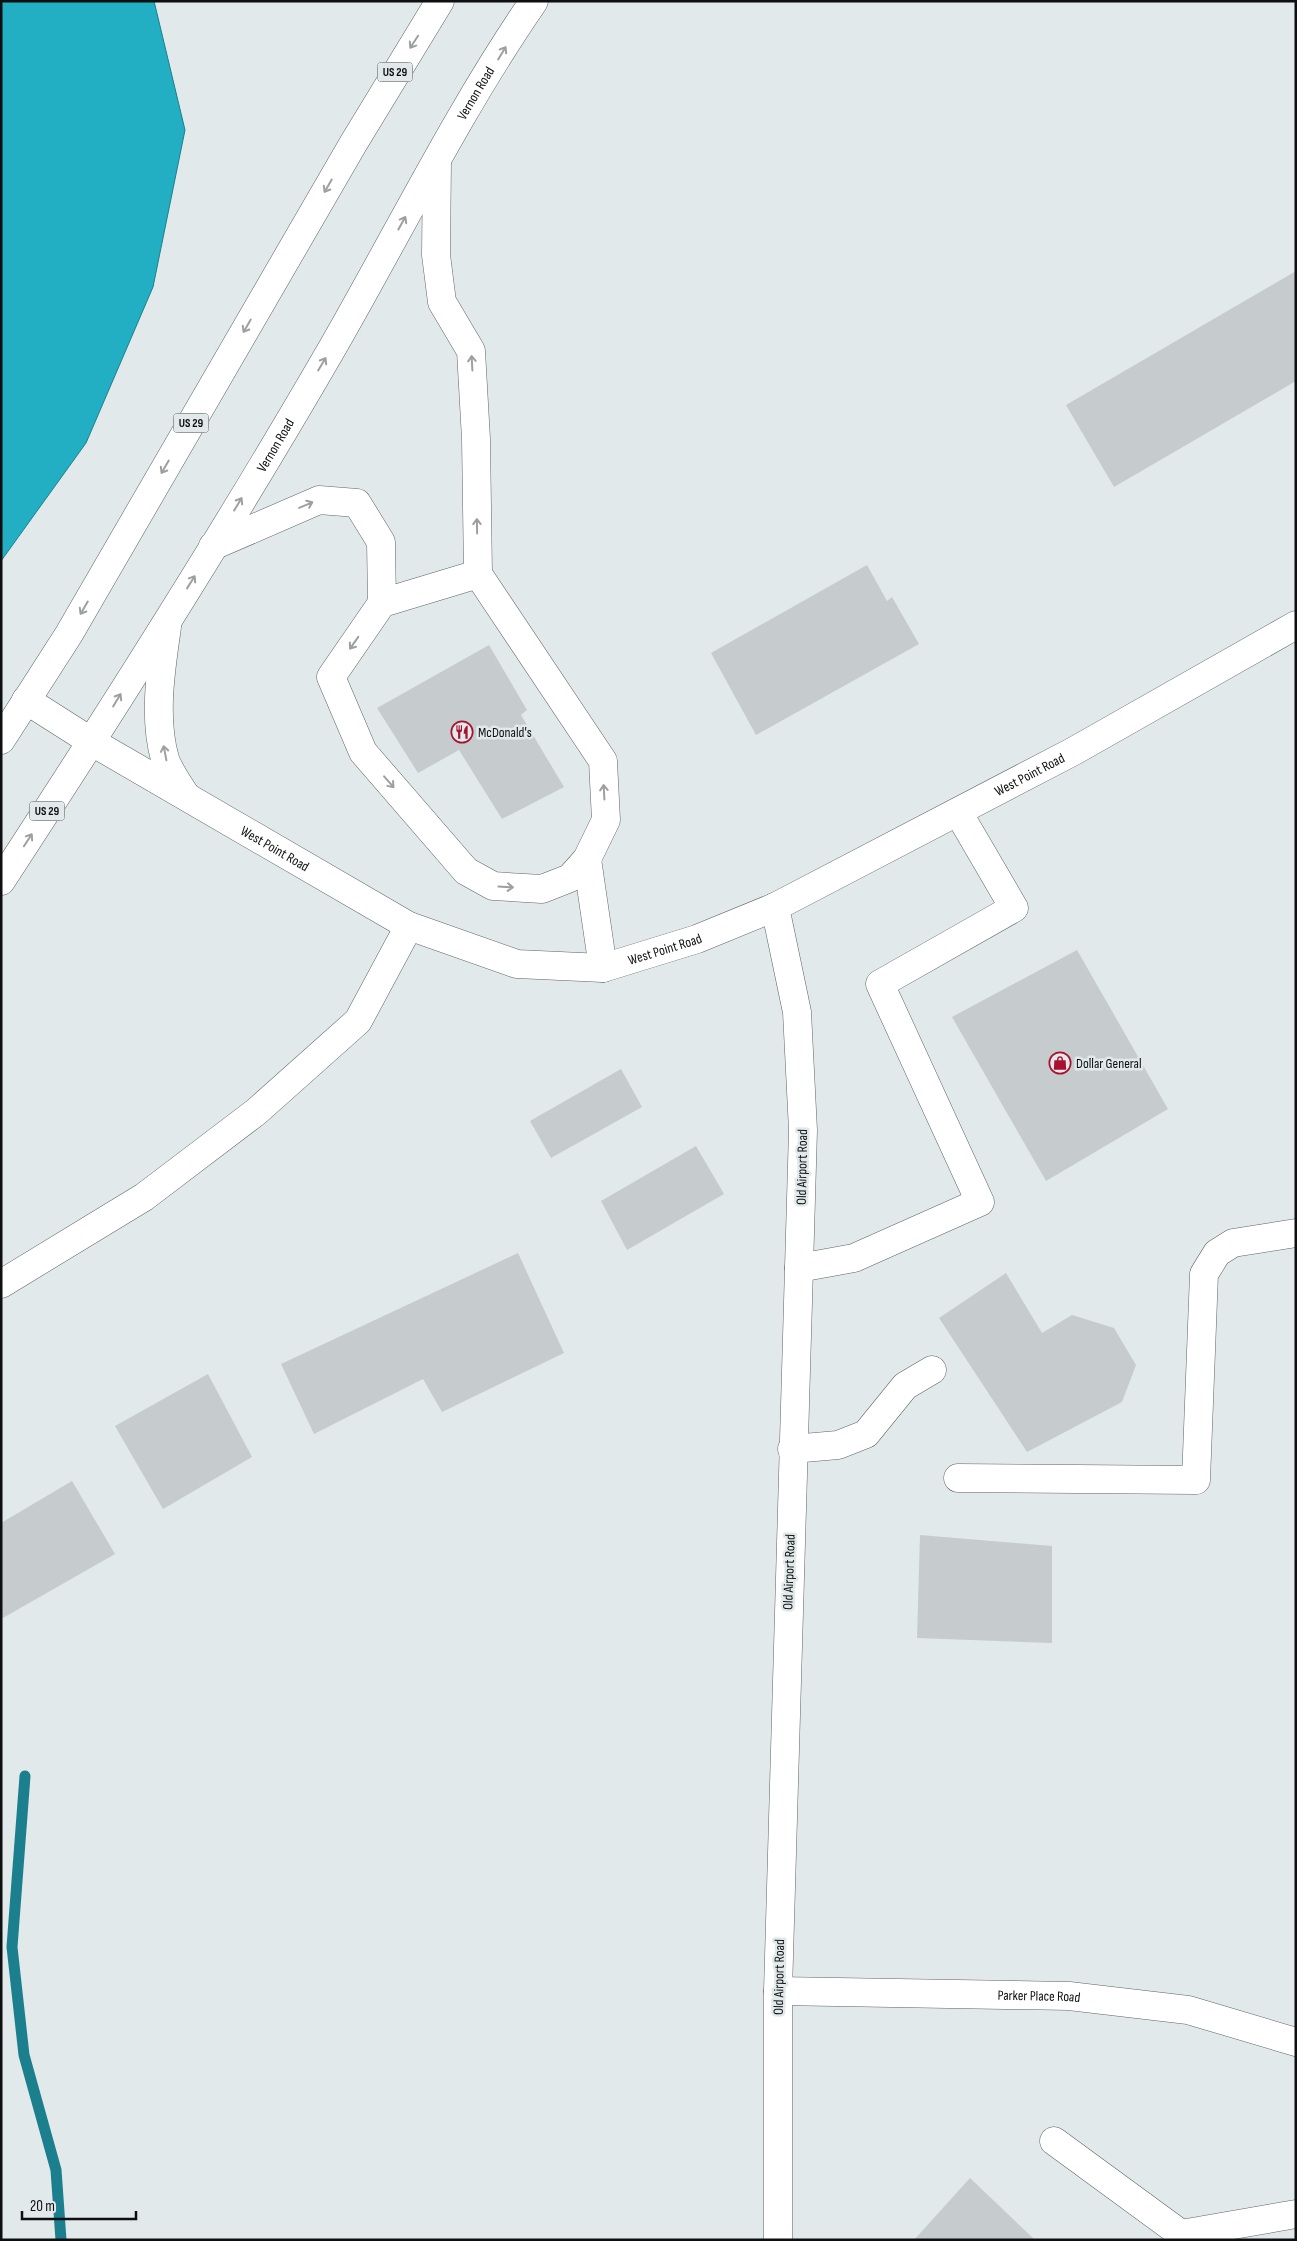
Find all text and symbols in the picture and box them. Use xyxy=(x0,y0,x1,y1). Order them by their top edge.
one-way arrow xyxy=(408,35,418,49)
one-way arrow xyxy=(497,46,507,60)
road number: US 29 xyxy=(378,62,412,82)
street label: Vernon Road xyxy=(453,63,498,123)
one-way arrow xyxy=(323,178,333,192)
one-way arrow xyxy=(398,216,407,231)
one-way arrow xyxy=(242,319,252,334)
one-way arrow xyxy=(467,355,477,372)
one-way arrow xyxy=(317,358,327,372)
road number: US 29 xyxy=(174,413,208,432)
street label: Vernon Road xyxy=(253,415,298,475)
one-way arrow xyxy=(160,460,170,474)
one-way arrow xyxy=(234,497,244,511)
one-way arrow xyxy=(298,500,313,510)
one-way arrow xyxy=(472,518,482,534)
one-way arrow xyxy=(186,575,196,589)
one-way arrow xyxy=(79,600,89,615)
one-way arrow xyxy=(349,636,359,650)
one-way arrow xyxy=(113,694,123,708)
restaurant icon: McDonald's xyxy=(450,720,474,744)
place label: McDonald's xyxy=(478,724,532,741)
one-way arrow xyxy=(159,745,169,761)
street label: West Point Road xyxy=(992,749,1067,799)
one-way arrow xyxy=(383,775,394,788)
one-way arrow xyxy=(600,784,609,800)
road number: US 29 xyxy=(30,801,64,820)
street label: West Point Road xyxy=(238,822,313,875)
one-way arrow xyxy=(23,833,33,847)
one-way arrow xyxy=(498,883,514,892)
street label: West Point Road xyxy=(626,929,705,968)
shop icon: Dollar General xyxy=(1048,1051,1072,1075)
place label: Dollar General xyxy=(1076,1055,1142,1072)
street label: Old Airport Road xyxy=(793,1129,811,1205)
street label: Old Airport Road xyxy=(779,1534,799,1610)
street label: Old Airport Road xyxy=(770,1939,788,2015)
street label: Parker Place Road xyxy=(997,1986,1081,2006)
scale bar xyxy=(22,2188,136,2220)
text: 20 m xyxy=(30,2197,55,2216)

